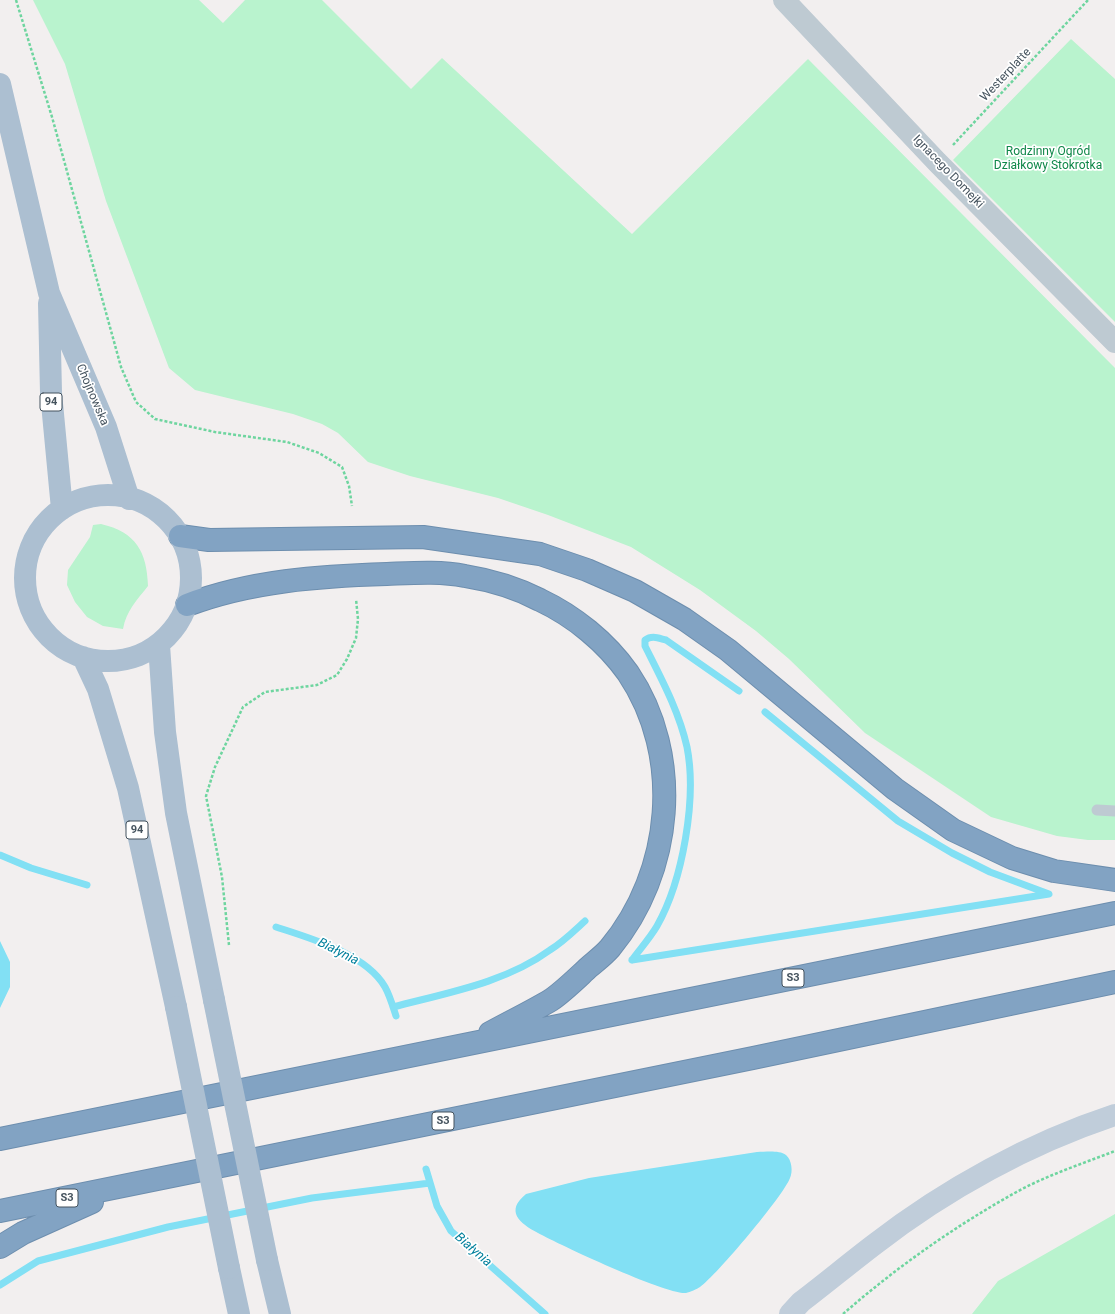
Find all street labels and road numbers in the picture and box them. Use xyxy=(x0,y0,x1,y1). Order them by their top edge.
street label: Westerplatte xyxy=(978,45,1034,105)
street label: Ignacego Domejki xyxy=(910,133,986,211)
street label: Chojnowska xyxy=(73,362,111,428)
road number: 94 xyxy=(40,393,62,411)
road number: 94 xyxy=(126,821,148,839)
road number: S3 xyxy=(782,969,804,987)
road number: S3 xyxy=(432,1112,454,1130)
road number: S3 xyxy=(56,1189,78,1207)

